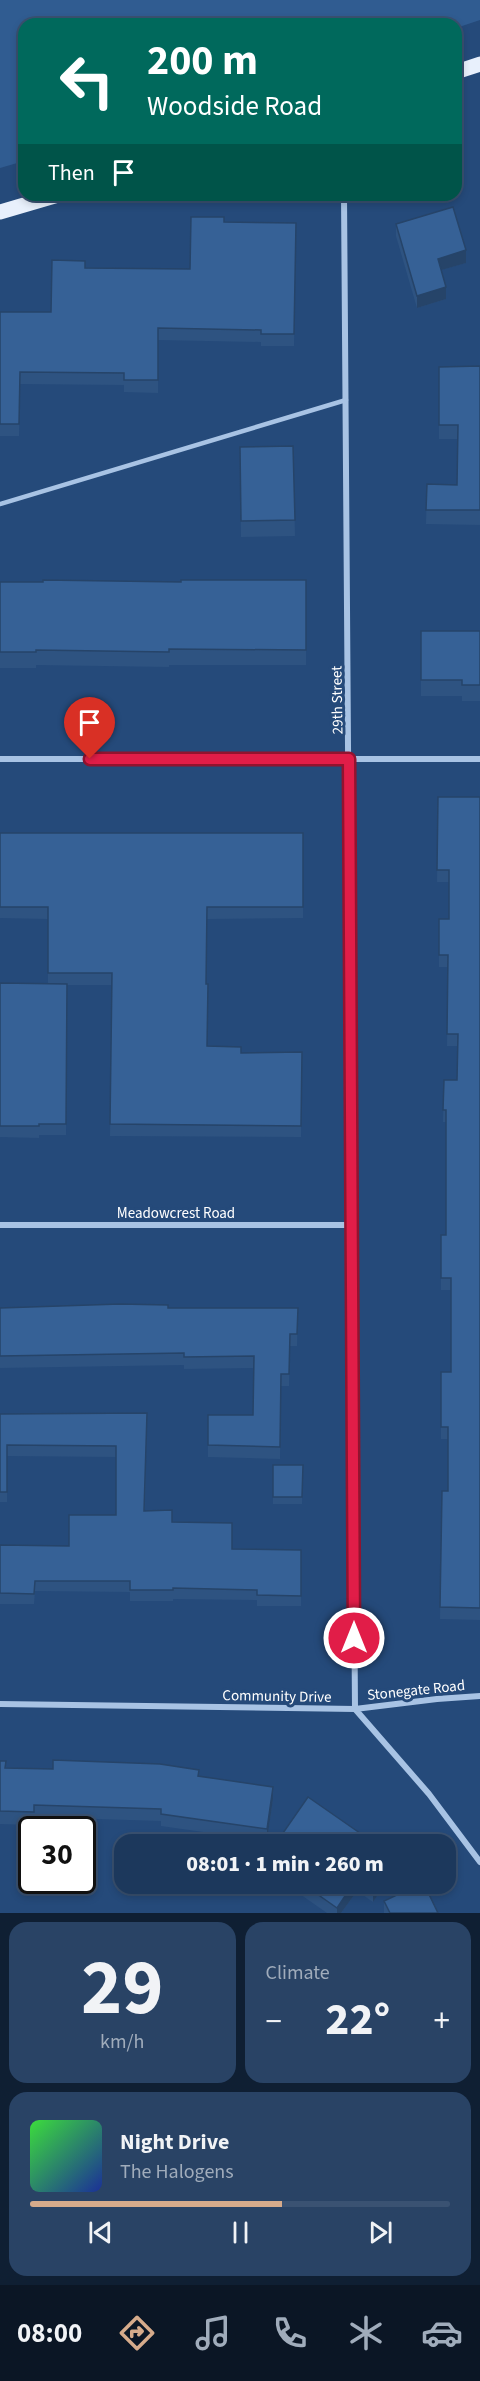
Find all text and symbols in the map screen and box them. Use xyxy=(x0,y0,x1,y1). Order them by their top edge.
text: 200 m xyxy=(147,31,258,91)
icon: left xyxy=(48,42,126,120)
text: Woodside Road xyxy=(147,87,322,126)
icon: arrive xyxy=(107,156,140,189)
text: Then xyxy=(48,157,95,189)
street label: 29th Street xyxy=(326,665,349,735)
pin xyxy=(64,697,115,759)
icon: arrive xyxy=(73,706,106,739)
street label: Meadowcrest Road xyxy=(117,1203,235,1224)
position arrow xyxy=(322,1606,386,1670)
street label: Stonegate Road xyxy=(366,1675,466,1706)
street label: Community Drive xyxy=(222,1685,332,1708)
speed limit sign: 30 xyxy=(18,1816,96,1894)
text: 08:01 · 1 min · 260 m xyxy=(186,1848,384,1880)
text: 29 xyxy=(81,1933,163,2044)
text: Climate xyxy=(266,1959,330,1987)
text: 22° xyxy=(325,1988,390,2052)
text: − xyxy=(266,1998,282,2045)
text: + xyxy=(434,1998,450,2045)
text: km/h xyxy=(100,2028,144,2056)
text: Night Drive xyxy=(120,2126,229,2158)
text: The Halogens xyxy=(120,2158,234,2186)
icon: previous xyxy=(84,2216,117,2249)
icon: pause xyxy=(224,2216,257,2249)
icon: next xyxy=(364,2216,397,2249)
icon: directions xyxy=(116,2312,158,2354)
icon: music xyxy=(192,2312,234,2354)
icon: phone xyxy=(269,2312,311,2354)
icon: climate xyxy=(345,2312,387,2354)
icon: car xyxy=(421,2312,463,2354)
text: 08:00 xyxy=(17,2314,82,2353)

